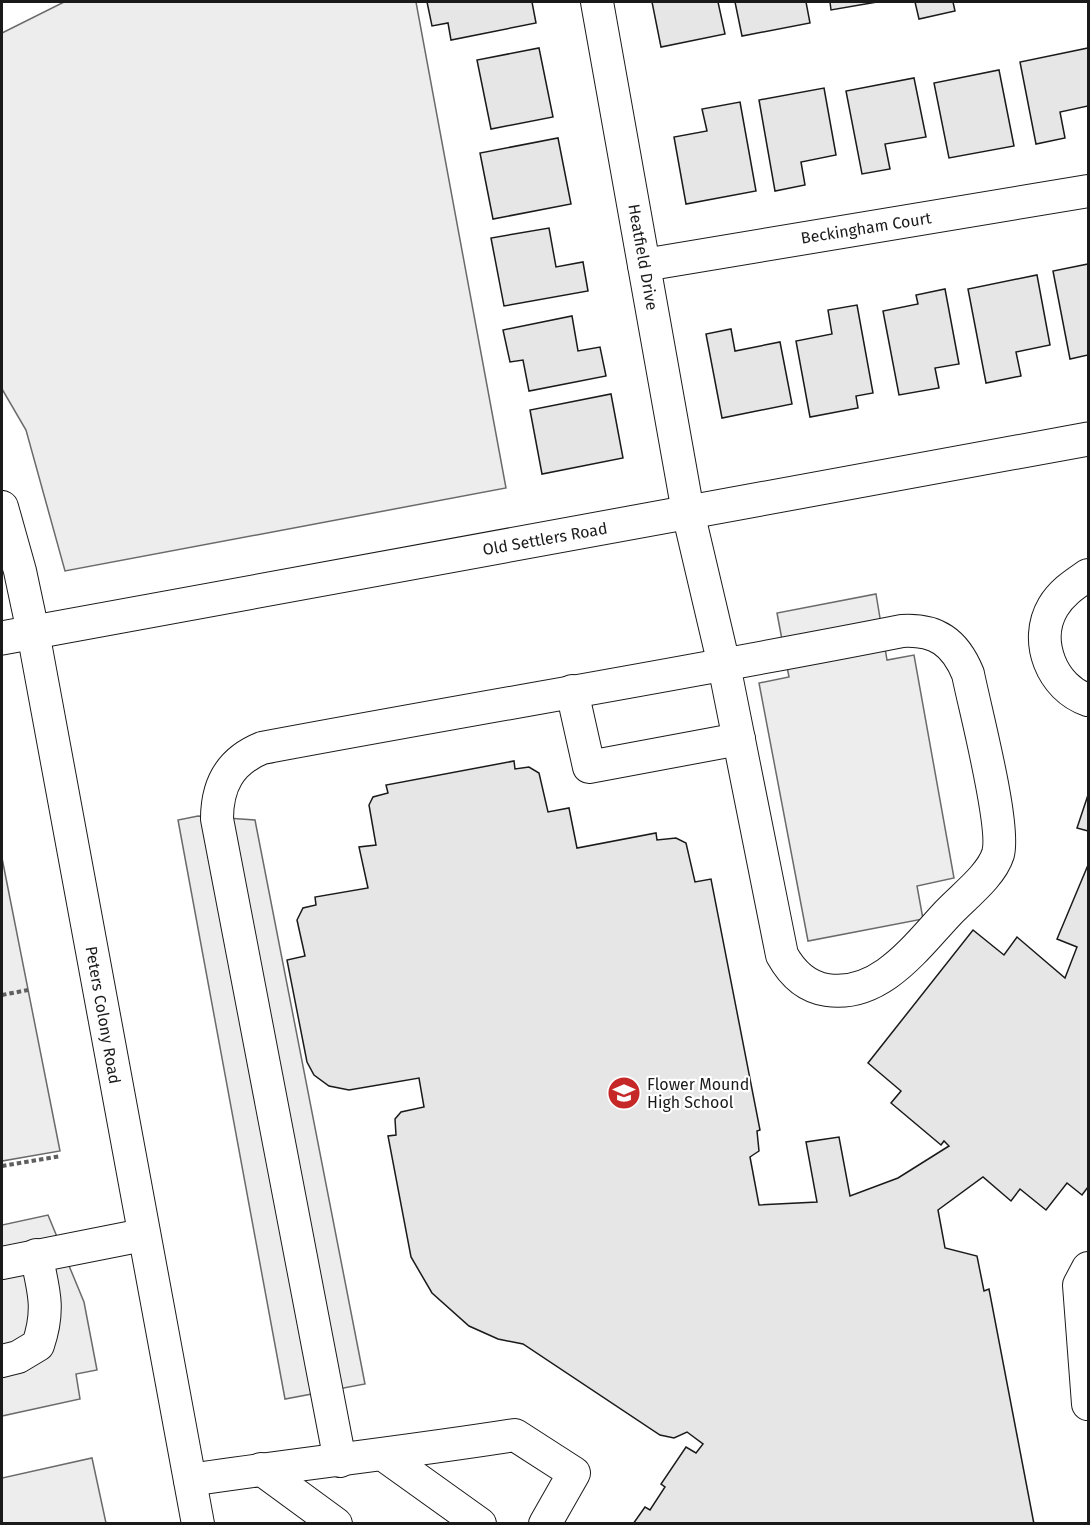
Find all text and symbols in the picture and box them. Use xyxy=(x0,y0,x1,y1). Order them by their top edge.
street label: Heatfield Drive xyxy=(624,202,662,312)
street label: Beckingham Court xyxy=(799,208,933,248)
street label: Old Settlers Road xyxy=(481,519,609,559)
street label: Peters Colony Road xyxy=(82,945,124,1085)
school or university icon: Flower Mound High School xyxy=(606,1075,642,1111)
place label: Flower Mound High School xyxy=(647,1075,749,1112)

